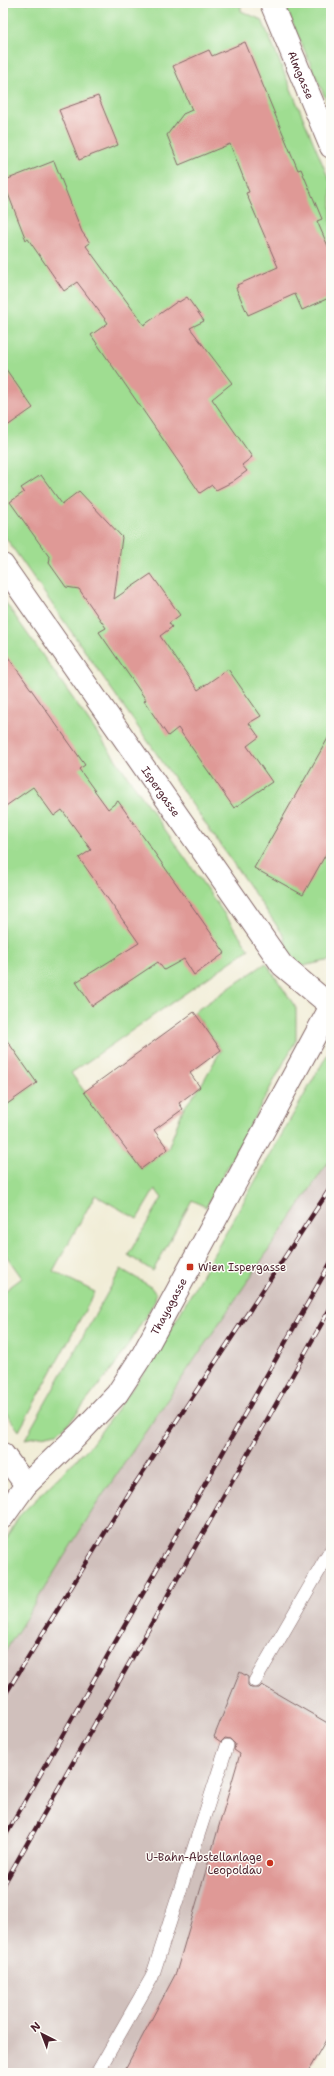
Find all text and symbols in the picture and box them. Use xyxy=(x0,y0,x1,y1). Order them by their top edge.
street label: Almgasse xyxy=(284,49,317,102)
street label: Ispergasse xyxy=(138,763,183,820)
place label: Wien Ispergasse xyxy=(198,1260,286,1275)
marker: Wien Ispergasse xyxy=(185,1262,195,1272)
street label: Thayagasse xyxy=(148,1275,191,1338)
place label: U-Bahn-Abstellanlage Leopoldau xyxy=(146,1850,262,1878)
marker: U-Bahn-Abstellanlage Leopoldau xyxy=(265,1858,275,1868)
north arrow xyxy=(22,2014,62,2054)
text: N xyxy=(27,2018,44,2035)

